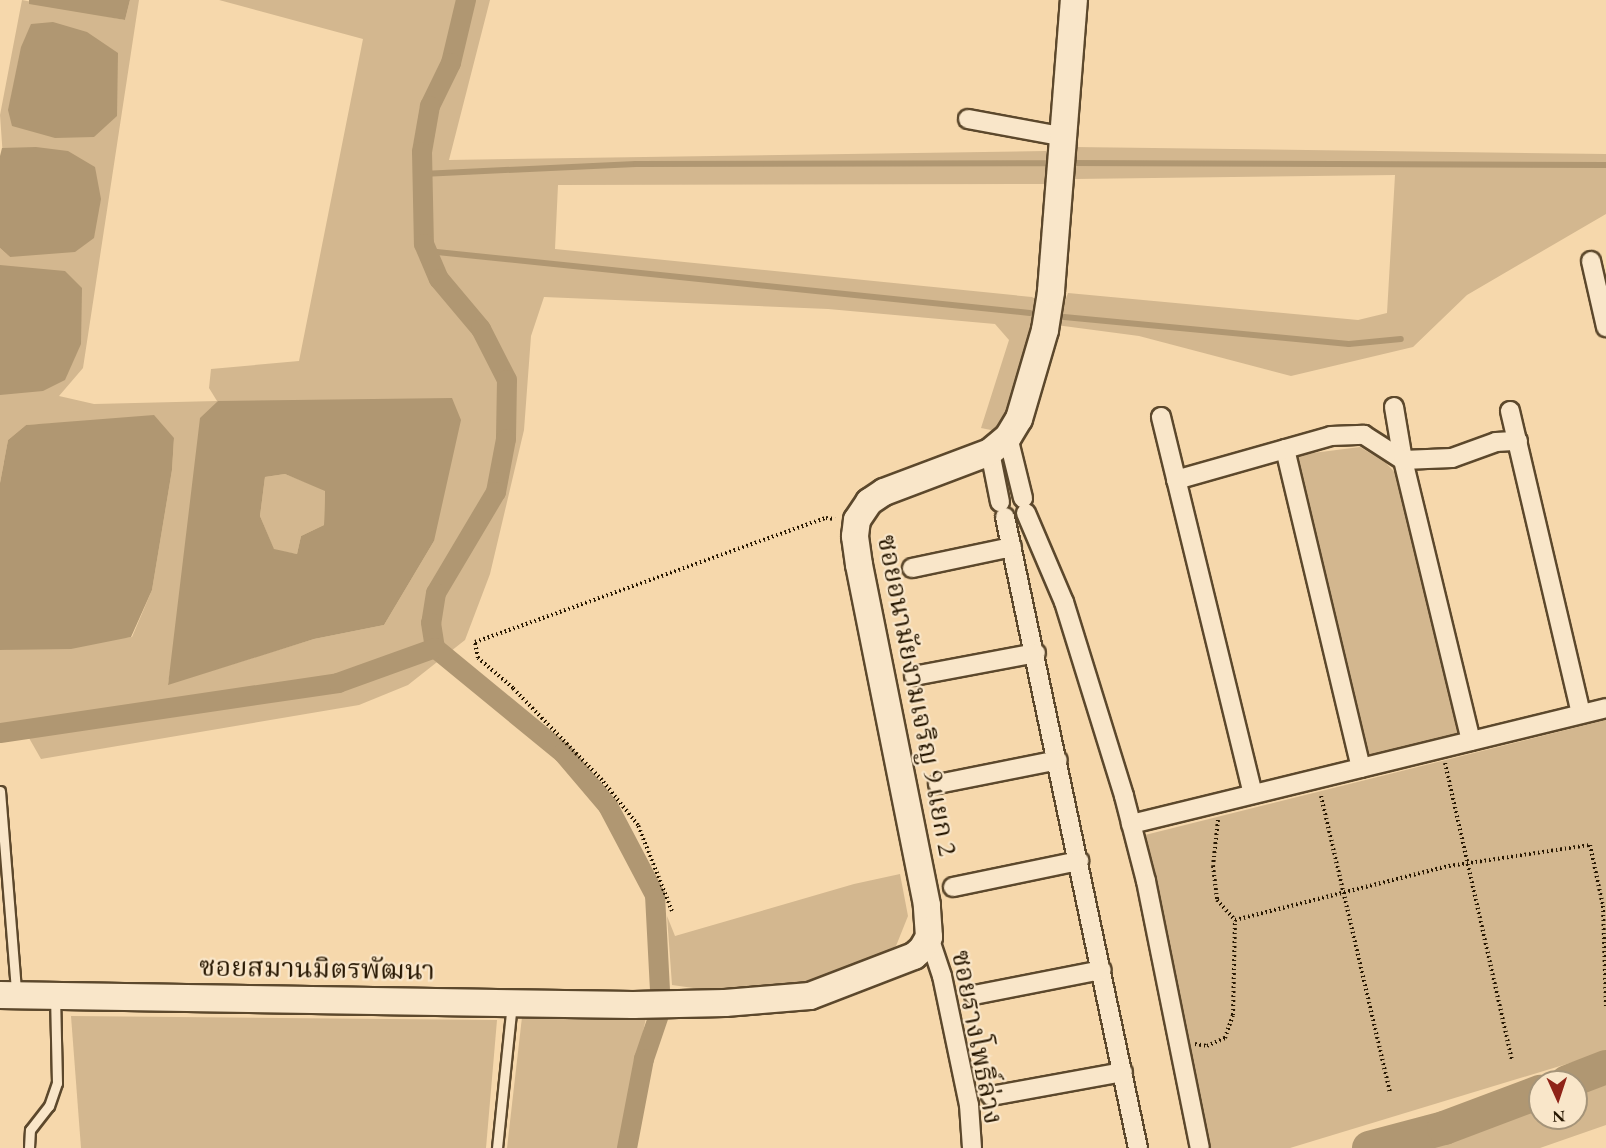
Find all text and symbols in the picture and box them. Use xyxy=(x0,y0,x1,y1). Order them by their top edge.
street label: ซอยอนามัยงามเจริญ 9 แยก 2 xyxy=(871,532,965,858)
street label: ซอยรางโพธิ์ล่าง xyxy=(945,947,1011,1127)
street label: ซอยสมานมิตรพัฒนา xyxy=(199,950,435,986)
north arrow xyxy=(1528,1070,1588,1130)
text: N xyxy=(1552,1106,1566,1127)

